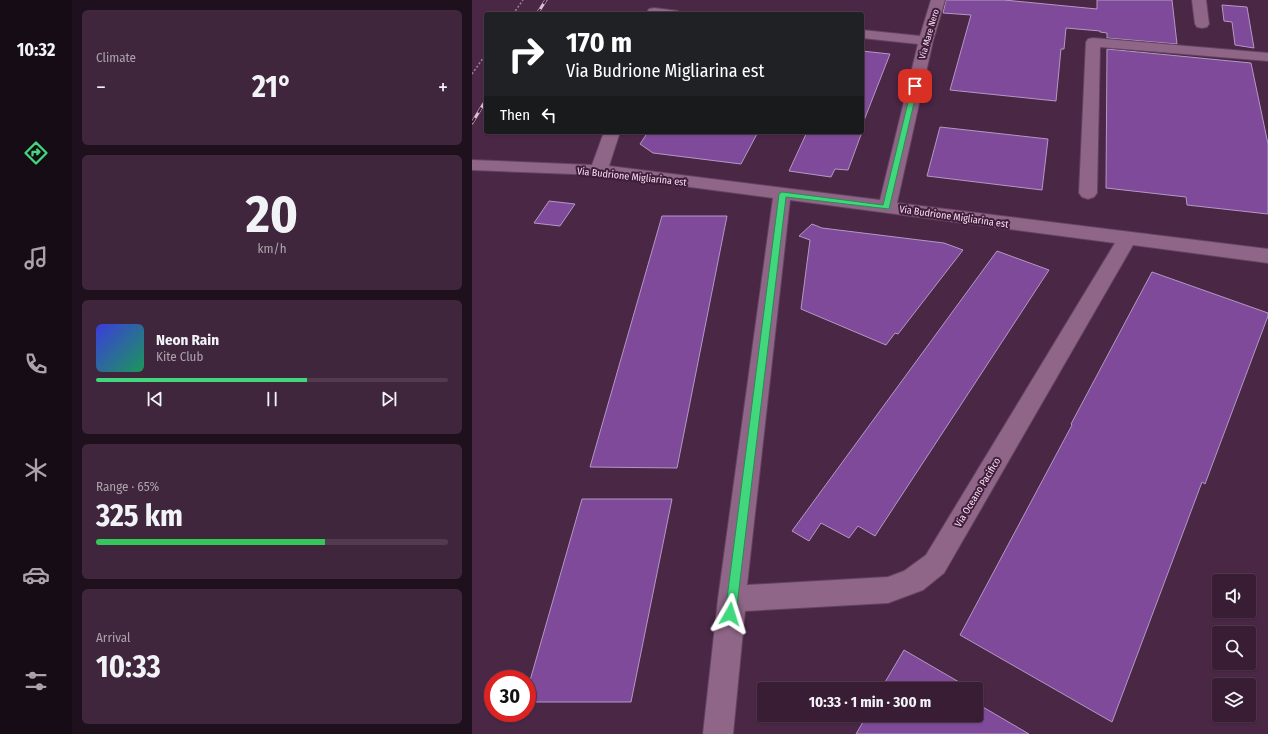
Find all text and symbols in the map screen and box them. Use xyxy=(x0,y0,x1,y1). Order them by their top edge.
street label: Via Mare Nero xyxy=(917,8,941,60)
text: 170 m xyxy=(566,26,632,59)
icon: right xyxy=(500,28,552,80)
text: 10:32 xyxy=(17,39,55,61)
text: Climate xyxy=(96,50,136,65)
text: Via Budrione Migliarina est xyxy=(566,60,764,82)
text: 21° xyxy=(252,69,292,105)
pin xyxy=(898,69,932,103)
text: − xyxy=(96,74,106,101)
text: + xyxy=(438,74,448,101)
icon: arrive xyxy=(904,75,926,97)
icon: left xyxy=(538,104,560,126)
text: Then xyxy=(500,106,530,124)
icon: directions xyxy=(22,139,50,167)
street label: Via Budrione Migliarina est xyxy=(576,165,688,189)
text: 20 xyxy=(246,183,298,246)
street label: Via Budrione Migliarina est xyxy=(898,203,1010,231)
text: km/h xyxy=(258,241,287,256)
icon: music xyxy=(22,244,50,272)
text: Neon Rain xyxy=(156,331,219,349)
text: Kite Club xyxy=(156,349,203,364)
icon: phone xyxy=(22,350,50,378)
icon: previous xyxy=(144,388,166,410)
icon: pause xyxy=(261,388,283,410)
icon: next xyxy=(378,388,400,410)
icon: climate xyxy=(22,456,50,484)
street label: Via Oceano Pacifico xyxy=(952,456,1003,529)
text: Range · 65% xyxy=(96,479,159,494)
text: 325 km xyxy=(96,498,183,534)
icon: car xyxy=(22,561,50,589)
map controls xyxy=(1212,574,1256,722)
button: sound xyxy=(1212,574,1256,618)
position arrow xyxy=(709,593,751,635)
button: search xyxy=(1212,626,1256,670)
text: Arrival xyxy=(96,630,130,645)
text: 10:33 xyxy=(96,649,161,685)
icon: filters xyxy=(22,667,50,695)
speed limit sign: 30 xyxy=(484,670,536,722)
button: layers xyxy=(1212,678,1256,722)
text: 10:33 · 1 min · 300 m xyxy=(809,693,931,711)

